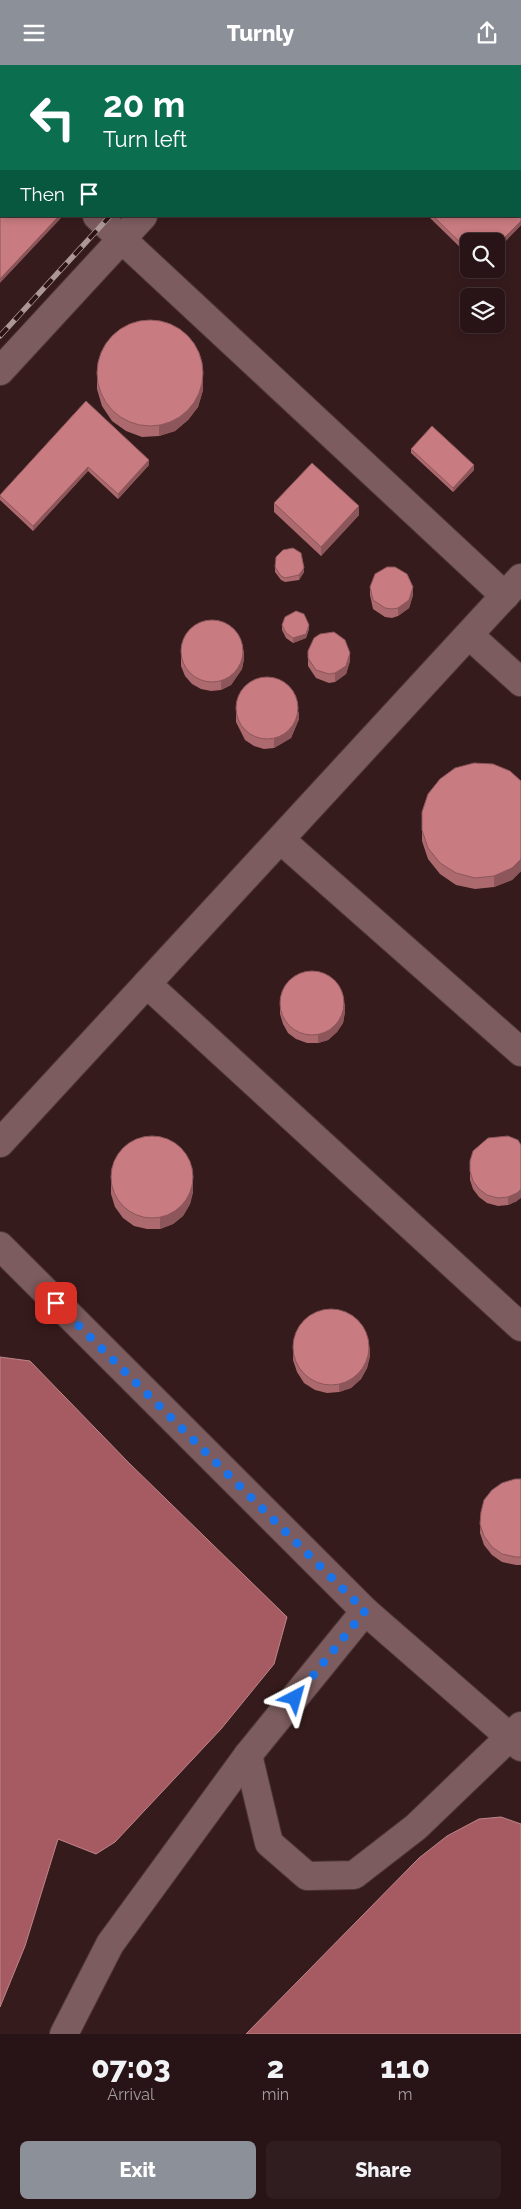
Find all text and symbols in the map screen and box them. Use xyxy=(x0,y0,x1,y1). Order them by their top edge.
icon: menu xyxy=(20,19,48,47)
icon: share xyxy=(473,19,501,47)
text: Turnly xyxy=(227,20,294,46)
text: 20 m xyxy=(103,84,185,125)
icon: left xyxy=(20,85,85,150)
text: Turn left xyxy=(103,126,187,152)
icon: arrive xyxy=(75,180,103,208)
text: Then xyxy=(20,183,65,205)
map controls xyxy=(460,233,505,333)
button: search xyxy=(460,233,505,278)
button: layers xyxy=(460,288,505,333)
pin xyxy=(35,1282,77,1324)
icon: arrive xyxy=(42,1289,70,1317)
position arrow xyxy=(268,1671,320,1723)
text: 07:03 xyxy=(91,2050,171,2085)
text: 2 xyxy=(267,2050,284,2085)
text: 110 xyxy=(380,2050,430,2085)
text: Arrival xyxy=(107,2085,154,2104)
text: min xyxy=(262,2085,289,2104)
text: m xyxy=(398,2085,412,2104)
button: Exit xyxy=(20,2141,256,2199)
button: Share xyxy=(266,2141,501,2199)

